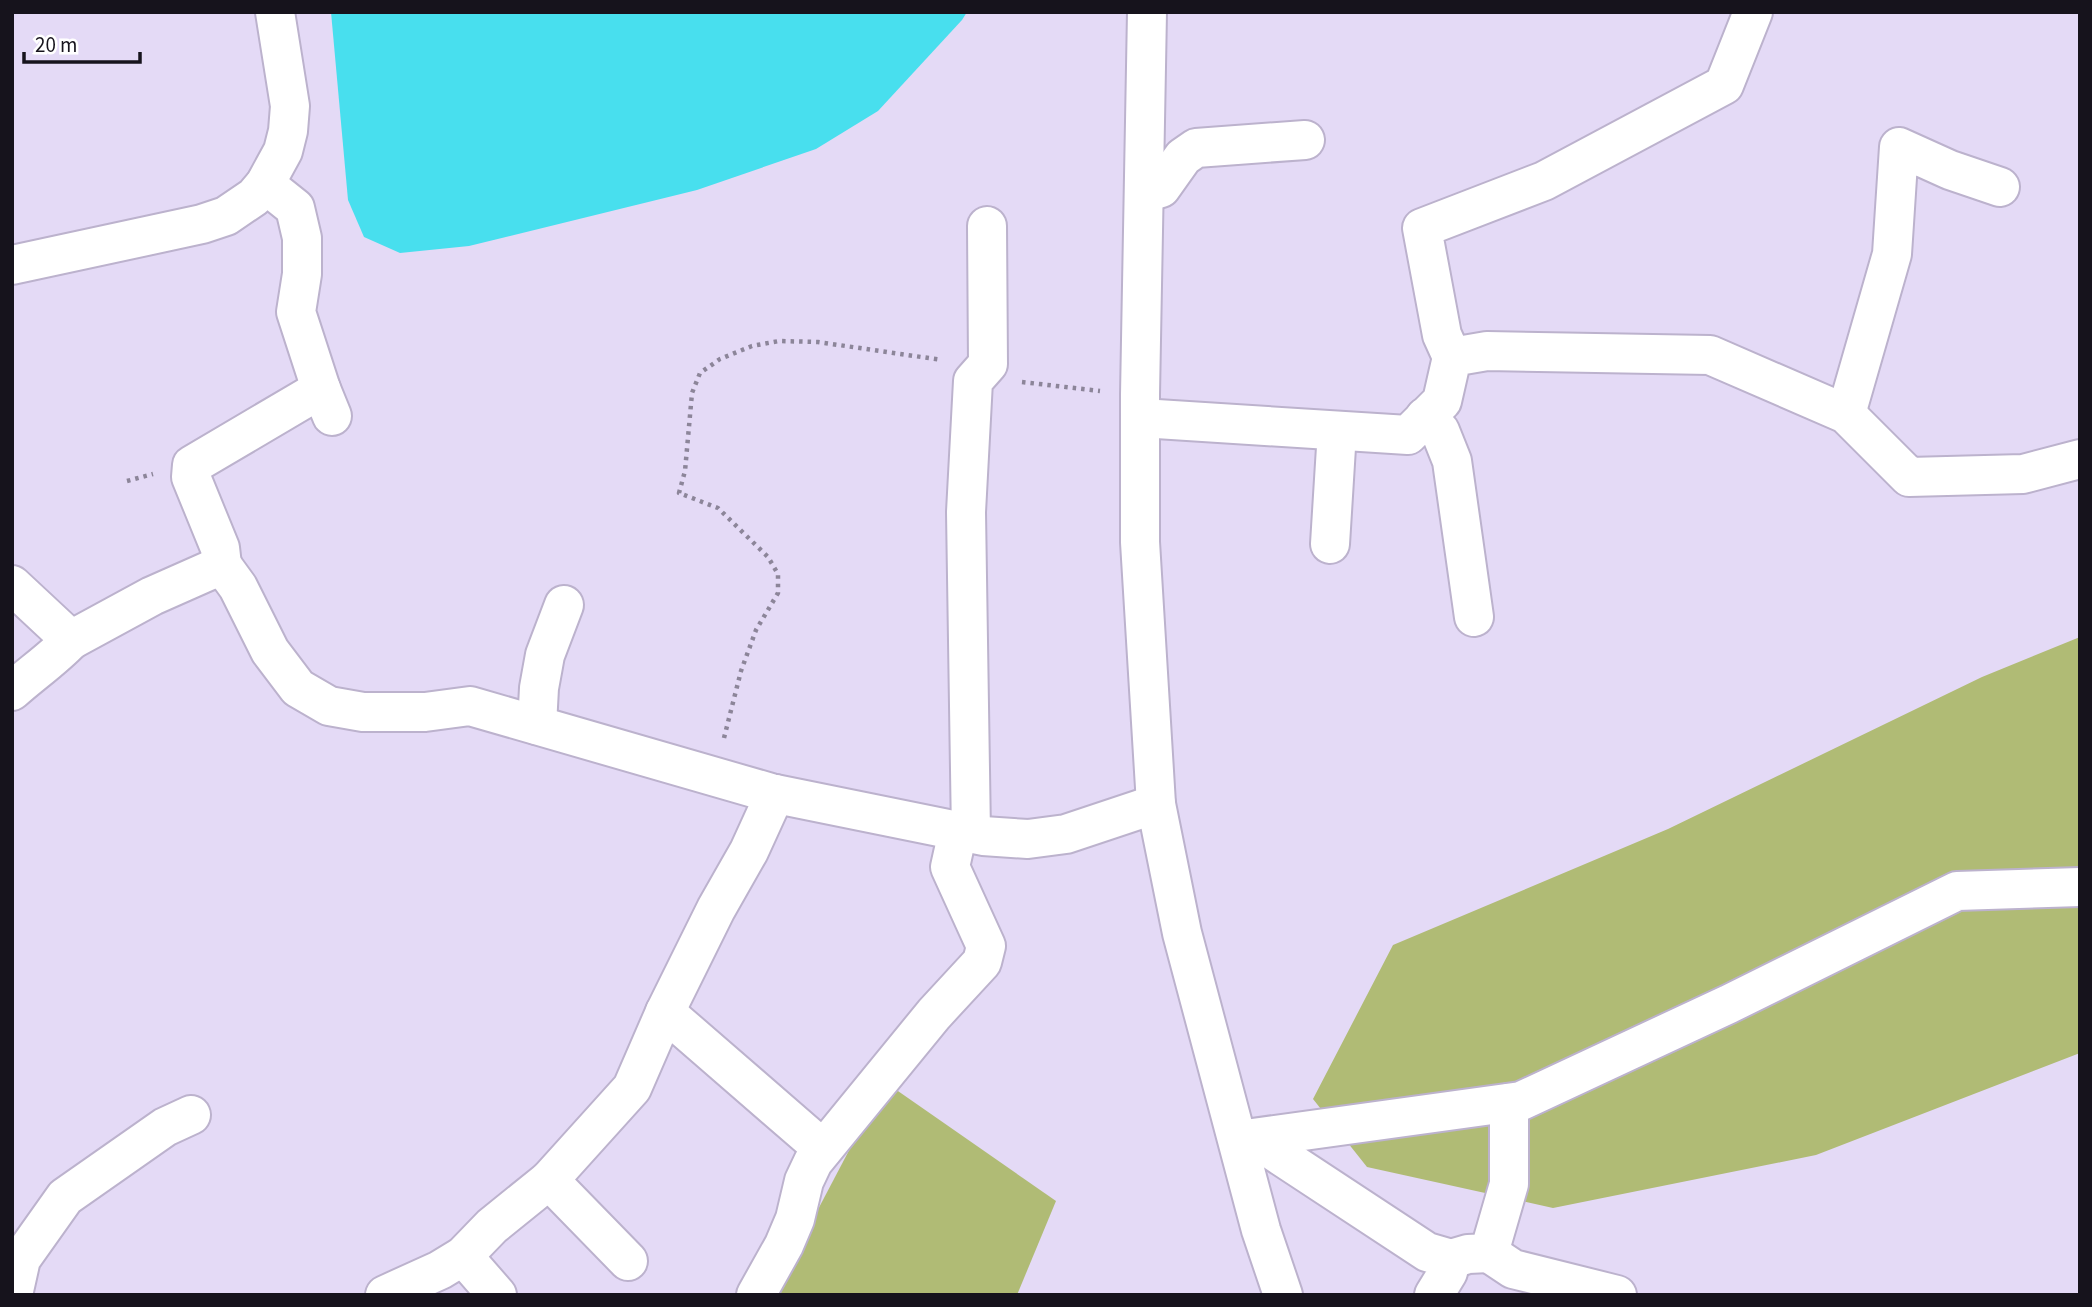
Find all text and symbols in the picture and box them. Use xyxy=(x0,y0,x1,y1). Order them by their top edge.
scale bar xyxy=(24,21,140,65)
text: 20 m xyxy=(35,30,77,60)

